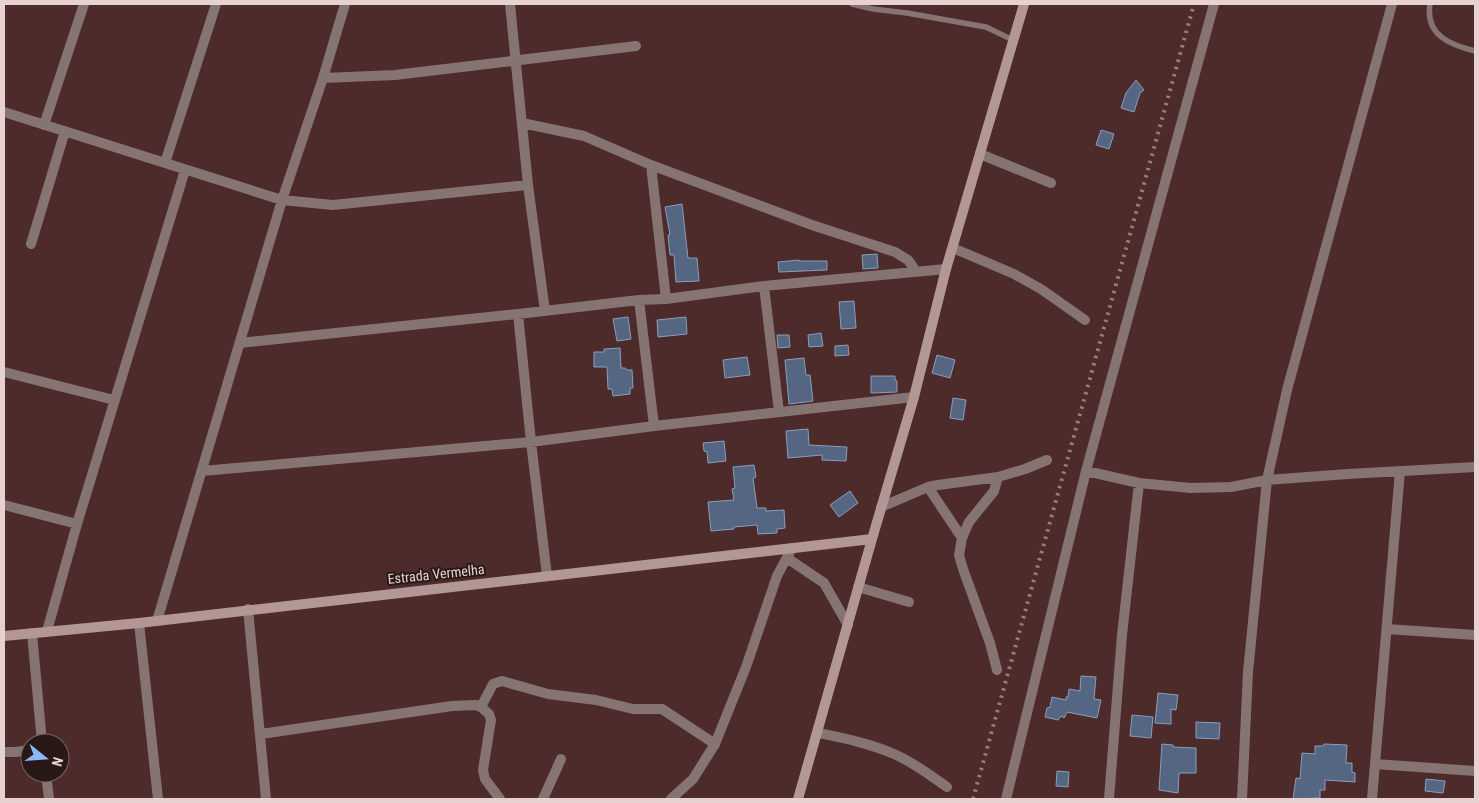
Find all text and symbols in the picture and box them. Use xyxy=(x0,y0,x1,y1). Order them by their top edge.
street label: Estrada Vermelha xyxy=(387,561,485,587)
north arrow xyxy=(20,733,70,783)
text: N xyxy=(49,755,66,768)

